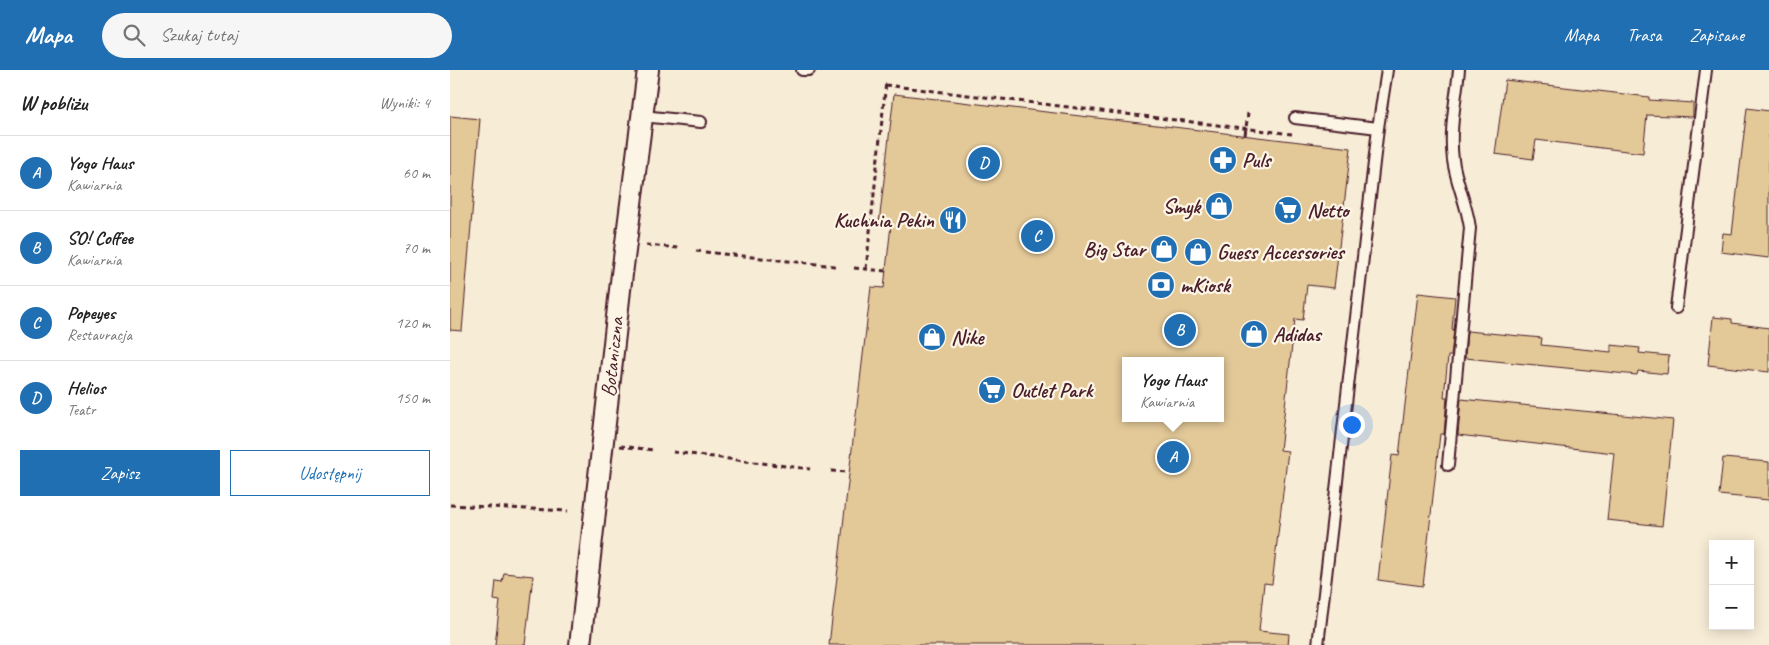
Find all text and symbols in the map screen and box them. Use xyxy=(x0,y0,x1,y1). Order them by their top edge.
search box xyxy=(102,13,452,58)
text: Mapa xyxy=(25,20,72,50)
icon: search xyxy=(120,21,148,49)
text: Szukaj tutaj xyxy=(160,23,238,47)
text: Mapa xyxy=(1564,24,1599,46)
text: Trasa xyxy=(1627,24,1661,46)
text: Zapisane xyxy=(1689,24,1744,46)
text: W pobliżu xyxy=(20,90,87,116)
text: Wyniki: 4 xyxy=(379,93,430,113)
pin: D xyxy=(968,144,1000,182)
pharmacy icon: Puls xyxy=(1208,145,1238,175)
place label: Puls xyxy=(1242,147,1273,173)
text: Yogo Haus xyxy=(67,151,133,175)
text: A xyxy=(32,163,40,183)
text: 60 m xyxy=(403,163,430,183)
text: Kawiarnia xyxy=(67,175,121,195)
shop icon: Smyk xyxy=(1204,191,1234,221)
place label: Smyk xyxy=(1163,193,1202,220)
supermarket icon: Netto xyxy=(1273,195,1303,225)
place label: Netto xyxy=(1307,197,1351,223)
restaurant icon: Kuchnia Pekin xyxy=(938,205,968,235)
place label: Kuchnia Pekin xyxy=(834,207,934,233)
pin: C xyxy=(1021,217,1053,255)
text: SO! Coffee xyxy=(67,226,133,250)
shop icon: Big Star xyxy=(1149,234,1179,264)
place label: Big Star xyxy=(1083,236,1147,262)
shop icon: Guess Accessories xyxy=(1183,237,1213,267)
text: B xyxy=(32,238,40,258)
text: 70 m xyxy=(403,238,430,258)
place label: Guess Accessories xyxy=(1217,239,1346,265)
text: Kawiarnia xyxy=(67,250,121,270)
bank icon: mKiosk xyxy=(1146,270,1176,300)
place label: mKiosk xyxy=(1180,272,1232,298)
text: Popeyes xyxy=(67,301,115,325)
pin: B xyxy=(1164,311,1196,349)
text: C xyxy=(32,313,40,333)
text: 120 m xyxy=(396,313,430,333)
street label: Botaniczna xyxy=(595,314,629,398)
shop icon: Adidas xyxy=(1239,319,1269,349)
place label: Adidas xyxy=(1273,321,1323,347)
shop icon: Nike xyxy=(917,322,947,352)
place label: Nike xyxy=(951,324,985,350)
text: Restauracja xyxy=(67,325,132,345)
popup xyxy=(1122,357,1224,422)
text: Yogo Haus xyxy=(1140,368,1206,392)
supermarket icon: Outlet Park xyxy=(977,375,1007,405)
text: Helios xyxy=(67,376,105,400)
place label: Outlet Park xyxy=(1011,377,1094,403)
text: D xyxy=(31,388,41,408)
text: 150 m xyxy=(396,388,430,408)
text: Kawiarnia xyxy=(1140,392,1194,412)
text: Teatr xyxy=(67,400,96,420)
your location xyxy=(1339,412,1365,438)
pin: A xyxy=(1157,438,1189,476)
button: Zapisz xyxy=(20,450,220,496)
button: Udostępnij xyxy=(230,450,430,496)
map controls xyxy=(1709,540,1754,630)
button: + xyxy=(1709,540,1754,585)
button: − xyxy=(1709,585,1754,630)

